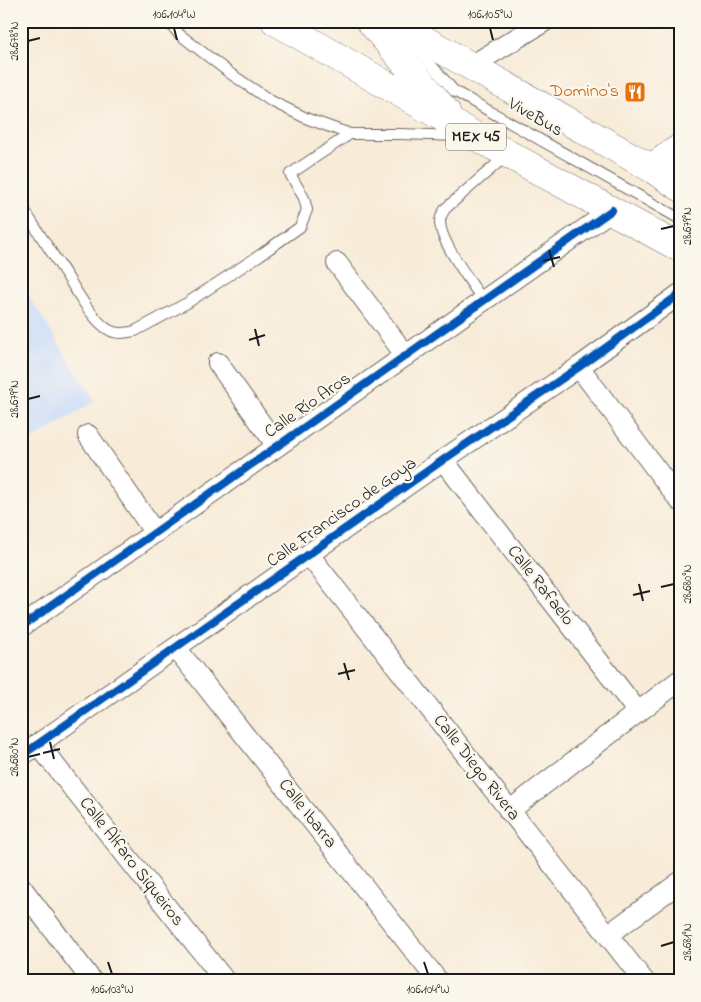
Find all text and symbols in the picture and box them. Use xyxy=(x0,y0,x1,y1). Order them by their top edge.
text: 106.104°W xyxy=(152,6,196,24)
text: 106.105°W xyxy=(467,6,513,24)
text: 28.678°N xyxy=(6,22,24,60)
place label: Domino's xyxy=(549,79,619,105)
restaurant icon: Domino's xyxy=(623,80,647,104)
street label: ViveBus xyxy=(502,91,567,144)
road number: MEX 45 xyxy=(446,124,506,150)
text: 28.679°N xyxy=(679,207,697,245)
street label: Calle Río Aros xyxy=(259,367,357,445)
text: 28.679°N xyxy=(6,380,24,418)
street label: Calle Francisco de Goya xyxy=(262,451,422,575)
street label: Calle Rafaelo xyxy=(500,540,580,632)
text: 28.680°N xyxy=(679,564,697,604)
street label: Calle Diego Rivera xyxy=(425,709,526,827)
text: 28.680°N xyxy=(6,737,24,777)
street label: Calle Ibarra xyxy=(271,773,343,855)
street label: Calle Alfaro Siqueiros xyxy=(72,792,190,932)
text: 28.681°N xyxy=(679,923,697,961)
text: 106.103°W xyxy=(90,981,134,999)
text: 106.104°W xyxy=(406,981,450,999)

